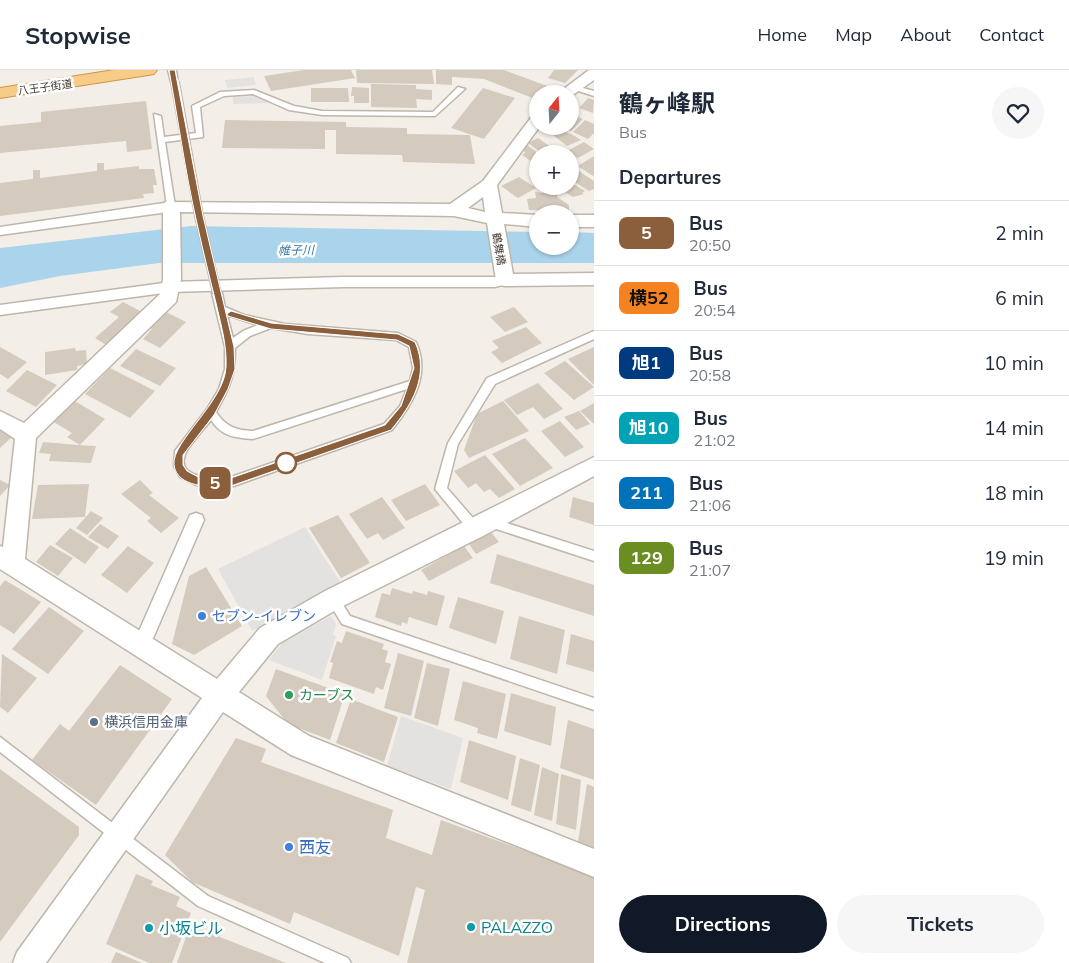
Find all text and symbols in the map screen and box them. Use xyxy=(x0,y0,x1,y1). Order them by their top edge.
text: Stopwise xyxy=(25,20,131,50)
text: Home xyxy=(757,23,807,46)
text: Map xyxy=(835,23,872,46)
text: About xyxy=(900,23,951,46)
text: Contact xyxy=(979,23,1044,46)
street label: 八王子街道 xyxy=(17,76,73,98)
north arrow xyxy=(529,85,579,135)
map controls xyxy=(529,85,579,255)
button: heart xyxy=(992,87,1044,139)
text: 鶴ヶ峰駅 xyxy=(619,88,715,118)
text: Bus xyxy=(619,122,647,142)
button: + xyxy=(529,145,579,195)
text: Departures xyxy=(619,165,721,189)
button: − xyxy=(529,205,579,255)
text: Bus xyxy=(689,211,723,235)
text: 5 xyxy=(641,221,652,244)
text: 2 min xyxy=(995,221,1044,245)
street label: 鶴舞橋 xyxy=(489,232,509,266)
text: 20:50 xyxy=(689,235,731,255)
water label: 帷子川 xyxy=(278,242,316,258)
text: Bus xyxy=(694,276,728,300)
text: 横52 xyxy=(629,286,669,309)
text: 6 min xyxy=(995,286,1044,310)
text: 20:54 xyxy=(694,300,736,320)
text: Bus xyxy=(689,341,723,365)
text: 旭1 xyxy=(632,351,661,374)
text: 10 min xyxy=(984,351,1044,375)
text: 20:58 xyxy=(689,365,731,385)
text: Bus xyxy=(694,406,728,430)
text: 旭10 xyxy=(629,416,669,439)
text: 14 min xyxy=(984,416,1044,440)
text: 21:02 xyxy=(694,430,736,450)
unlabelled marker xyxy=(275,452,297,474)
line badge: 5 xyxy=(199,467,231,499)
text: 5 xyxy=(210,471,220,494)
text: Bus xyxy=(689,471,723,495)
text: 211 xyxy=(630,481,663,504)
text: 18 min xyxy=(984,481,1044,505)
text: 21:06 xyxy=(689,495,731,515)
text: Bus xyxy=(689,536,723,560)
text: 129 xyxy=(630,546,663,569)
text: 19 min xyxy=(984,546,1044,570)
text: 21:07 xyxy=(689,560,731,580)
place label: セブン-イレブン xyxy=(212,607,316,625)
marker: セブン-イレブン xyxy=(196,610,208,622)
place label: カーブス xyxy=(299,686,354,704)
marker: カーブス xyxy=(283,689,295,701)
place label: 横浜信用金庫 xyxy=(104,713,188,731)
marker: 横浜信用金庫 xyxy=(88,716,100,728)
place label: 西友 xyxy=(299,837,331,857)
marker: 西友 xyxy=(283,841,295,853)
button: Directions xyxy=(619,895,827,953)
button: Tickets xyxy=(837,895,1044,953)
place label: PALAZZO xyxy=(481,917,553,937)
place label: 小坂ビル xyxy=(159,918,223,938)
marker: PALAZZO xyxy=(465,921,477,933)
marker: 小坂ビル xyxy=(143,922,155,934)

